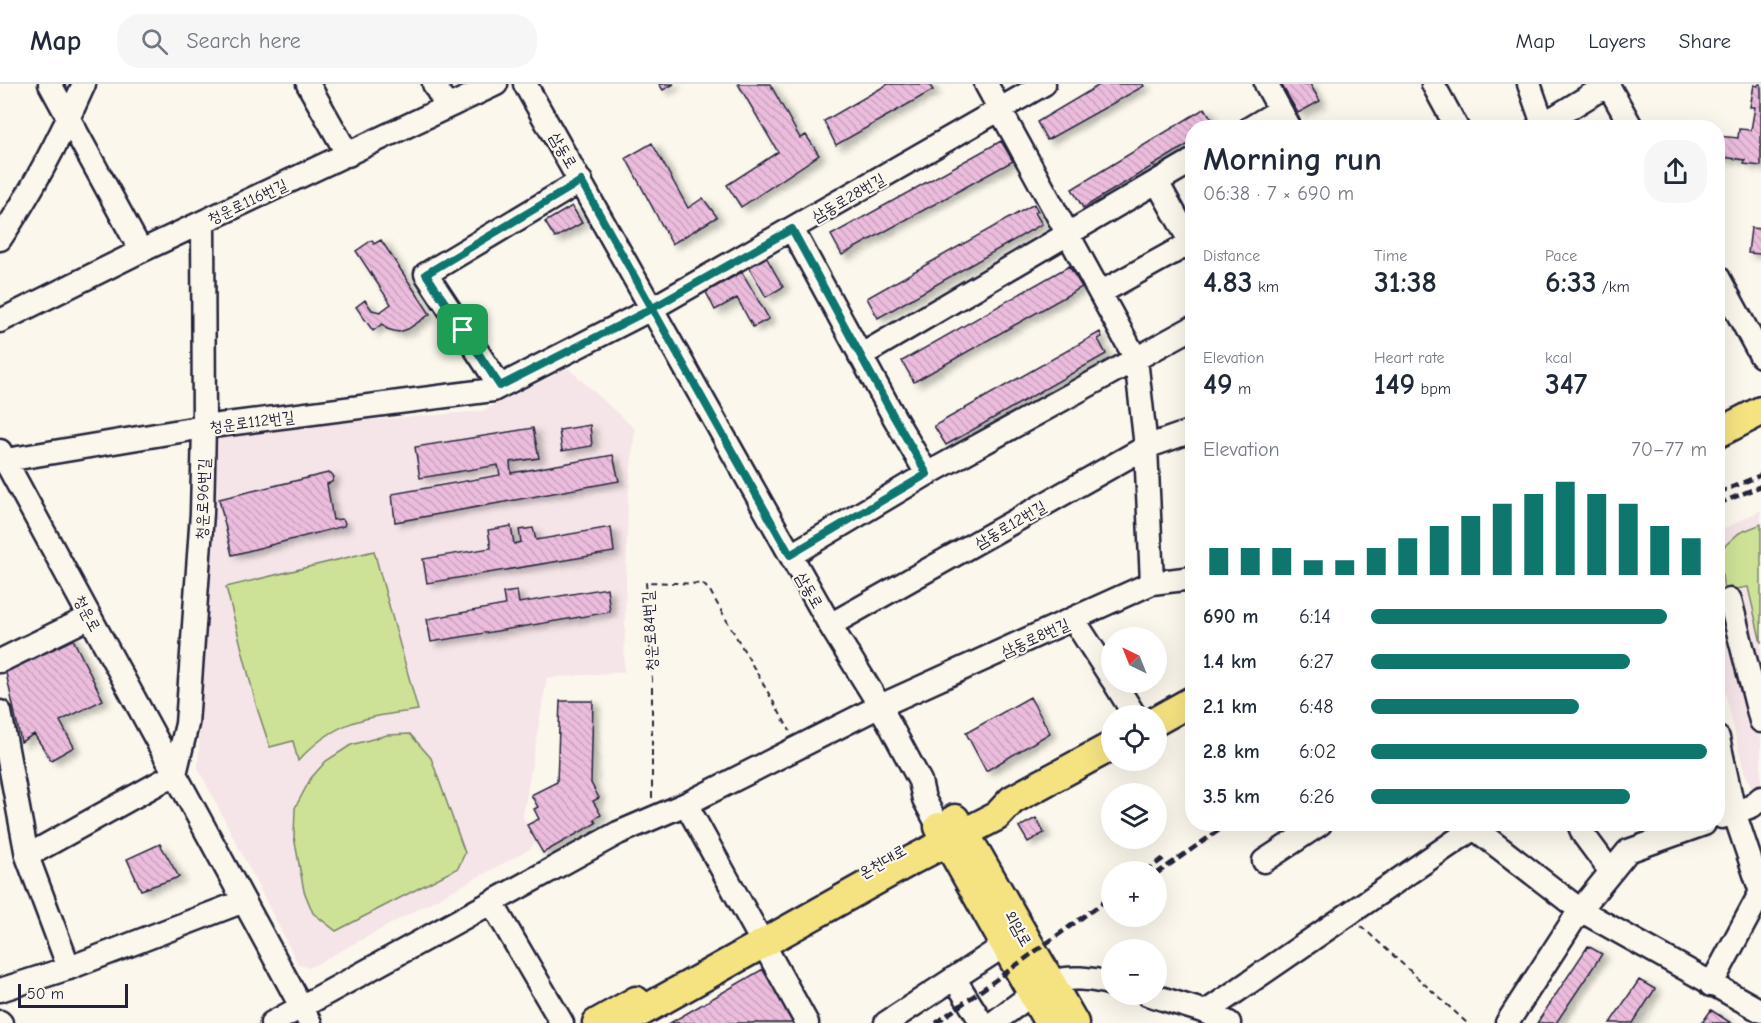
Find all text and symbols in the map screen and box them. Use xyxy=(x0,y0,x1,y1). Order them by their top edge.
search box xyxy=(117,14,537,68)
text: Map xyxy=(30,25,81,57)
icon: search xyxy=(138,25,171,58)
text: Search here xyxy=(186,28,301,54)
text: Map xyxy=(1516,29,1555,53)
text: Layers xyxy=(1588,29,1646,53)
text: Share xyxy=(1679,29,1731,53)
street label: 삼동로 xyxy=(546,129,581,172)
text: Morning run xyxy=(1203,140,1382,178)
button: share xyxy=(1644,140,1707,203)
street label: 삼동로28번길 xyxy=(809,170,888,226)
street label: 청운로116번길 xyxy=(205,176,290,228)
text: 06:38 · 7 × 690 m xyxy=(1203,182,1354,205)
text: Distance xyxy=(1203,247,1260,265)
text: Time xyxy=(1374,247,1407,265)
text: Pace xyxy=(1545,247,1577,265)
text: 4.83 xyxy=(1203,265,1253,300)
text: 31:38 xyxy=(1374,265,1437,300)
text: 6:33 xyxy=(1545,265,1596,300)
text: km xyxy=(1253,278,1279,296)
text: /km xyxy=(1596,278,1630,296)
pin xyxy=(437,304,488,355)
icon: arrive xyxy=(446,313,479,346)
text: Elevation xyxy=(1203,349,1264,367)
text: Heart rate xyxy=(1374,349,1445,367)
text: kcal xyxy=(1545,349,1572,367)
text: 49 xyxy=(1203,367,1233,402)
text: 149 xyxy=(1374,367,1415,402)
text: 347 xyxy=(1545,367,1587,402)
text: m xyxy=(1233,380,1251,398)
text: bpm xyxy=(1415,380,1451,398)
street label: 청운로112번길 xyxy=(209,408,296,436)
text: Elevation xyxy=(1203,438,1280,461)
text: 70–77 m xyxy=(1631,438,1707,461)
street label: 청운로96번길 xyxy=(193,458,213,540)
street label: 삼동로12번길 xyxy=(972,497,1049,552)
street label: 삼동로 xyxy=(792,569,827,612)
street label: 청운로84번길 xyxy=(639,590,661,672)
street label: 청운로 xyxy=(70,592,104,635)
text: 690 m xyxy=(1203,605,1258,628)
text: 6:14 xyxy=(1299,605,1331,628)
street label: 삼동로8번길 xyxy=(999,615,1072,661)
north arrow xyxy=(1101,627,1167,693)
map controls xyxy=(1101,627,1167,1005)
text: 1.4 km xyxy=(1203,650,1257,673)
text: 6:27 xyxy=(1299,650,1333,673)
text: 2.1 km xyxy=(1203,695,1257,718)
text: 6:48 xyxy=(1299,695,1333,718)
button: locate xyxy=(1101,705,1167,771)
text: 2.8 km xyxy=(1203,740,1260,763)
text: 6:02 xyxy=(1299,740,1336,763)
button: layers xyxy=(1101,783,1167,849)
text: 3.5 km xyxy=(1203,785,1260,808)
text: 6:26 xyxy=(1299,785,1335,808)
street label: 온천대로 xyxy=(856,841,909,883)
button: + xyxy=(1101,861,1167,927)
street label: 외암로 xyxy=(1001,907,1035,950)
button: − xyxy=(1101,939,1167,1005)
scale bar xyxy=(18,981,128,1008)
text: 50 m xyxy=(27,985,64,1003)

